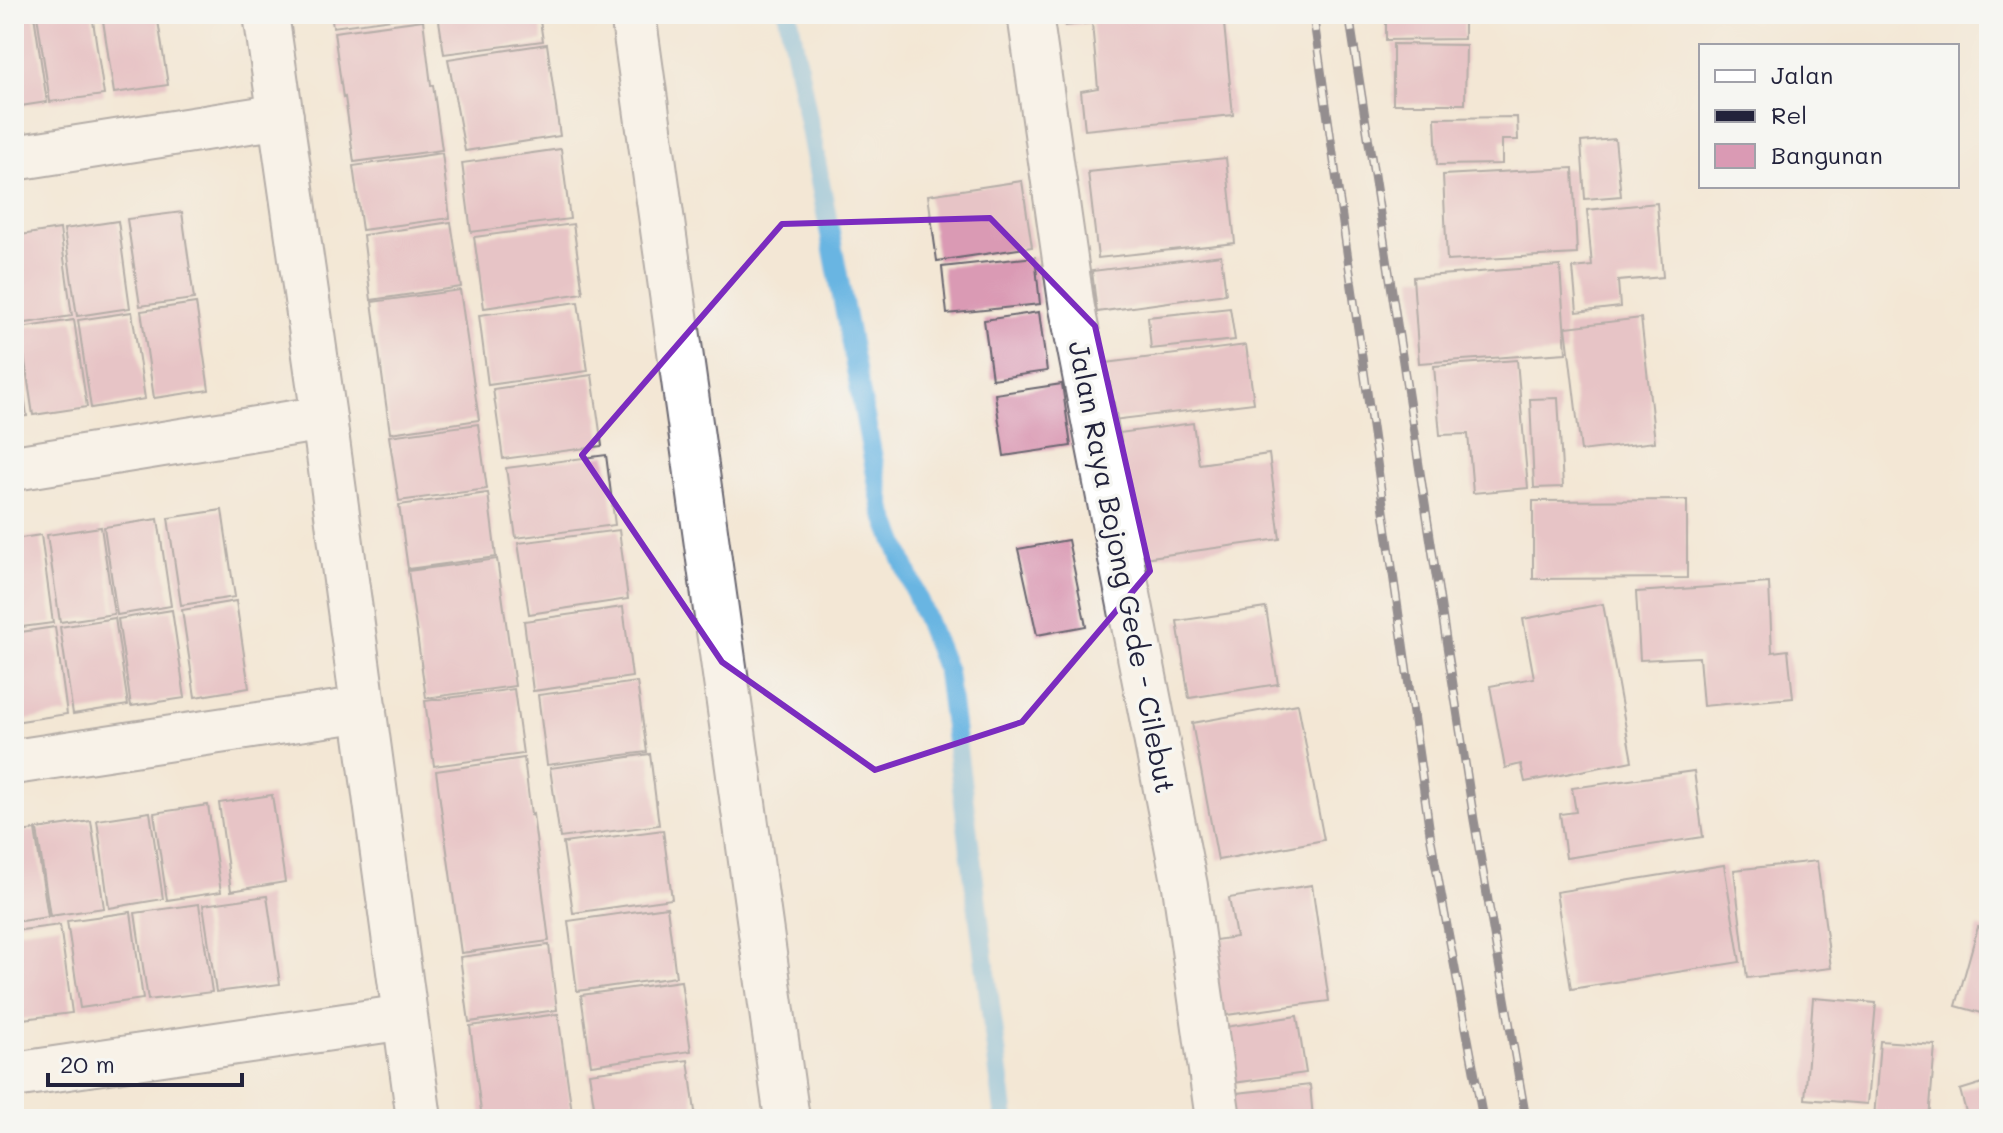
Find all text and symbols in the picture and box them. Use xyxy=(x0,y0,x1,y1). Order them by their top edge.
legend xyxy=(1699,44,1959,188)
text: Jalan xyxy=(1771,59,1833,90)
text: Rel xyxy=(1771,99,1807,130)
text: Bangunan xyxy=(1771,139,1883,170)
street label: Jalan Raya Bojong Gede - Cilebut xyxy=(1061,338,1185,796)
scale bar xyxy=(48,1037,242,1087)
text: 20 m xyxy=(60,1048,115,1079)

